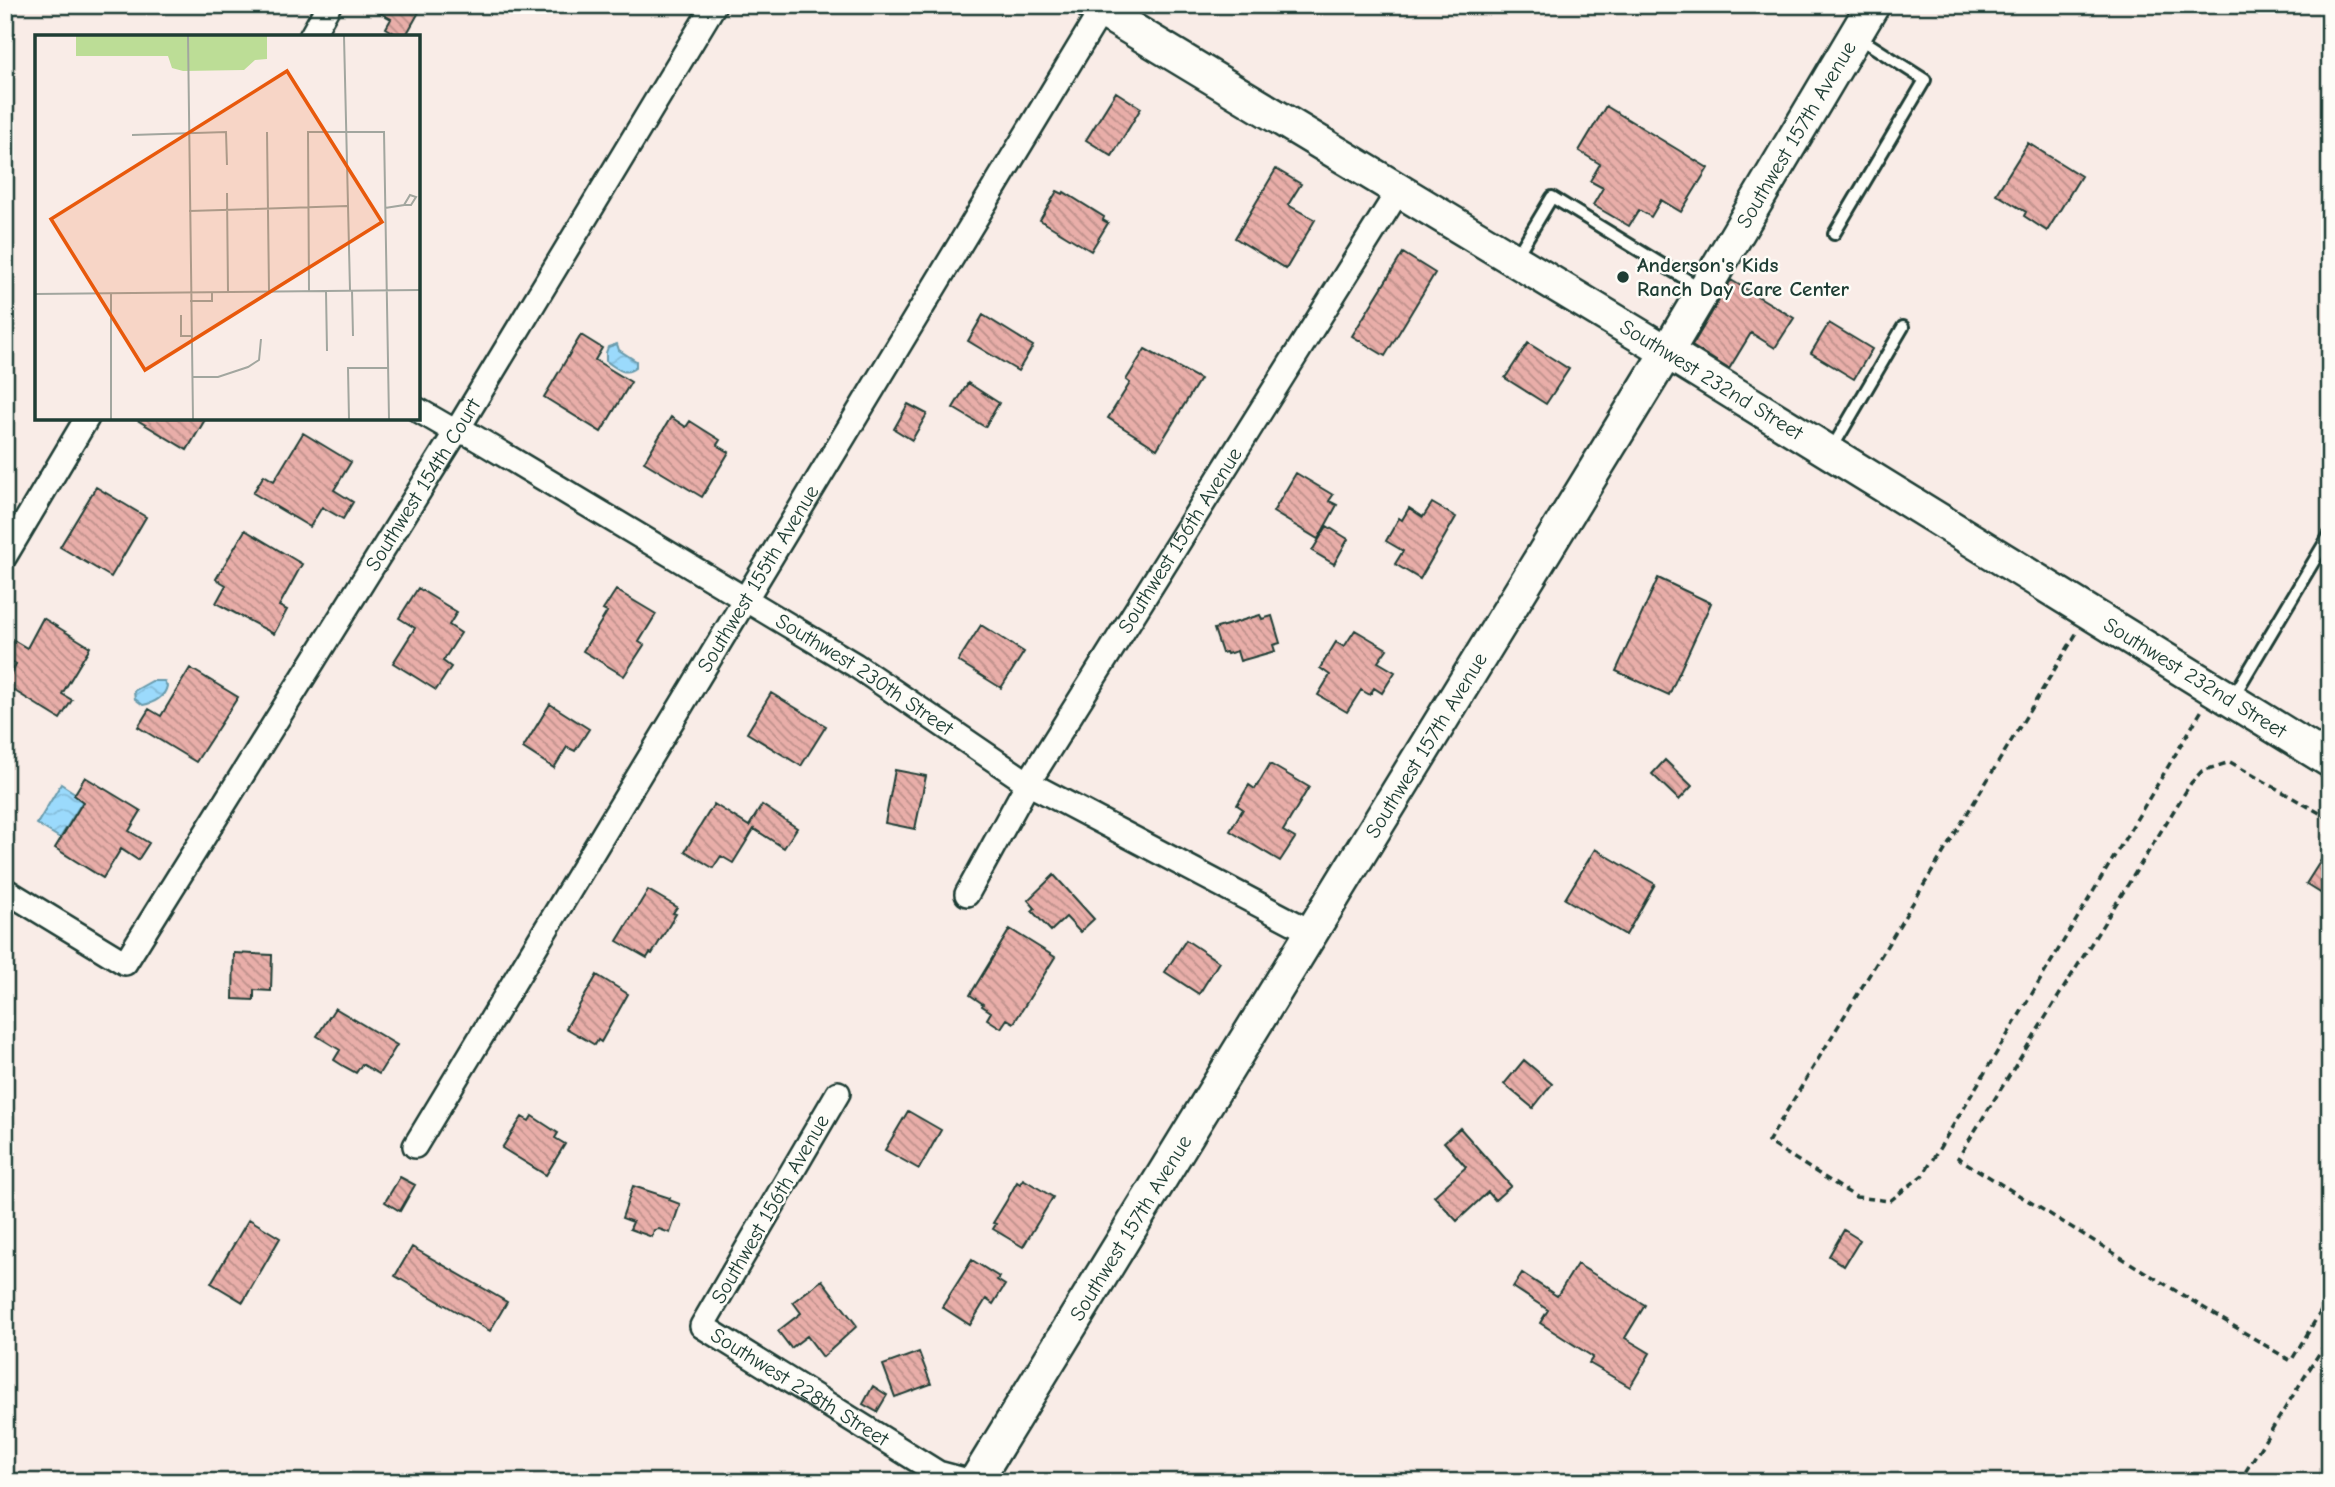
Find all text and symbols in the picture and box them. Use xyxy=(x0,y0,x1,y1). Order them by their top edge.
inset map xyxy=(35,35,420,420)
street label: Southwest 157th Avenue xyxy=(1731,37,1861,232)
place label: Anderson's Kids Ranch Day Care Center xyxy=(1637,253,1850,301)
marker: Anderson's Kids Ranch Day Care Center xyxy=(1615,269,1631,285)
street label: Southwest 232nd Street xyxy=(1616,314,1808,445)
street label: Southwest 154th Court xyxy=(360,393,486,575)
street label: Southwest 156th Avenue xyxy=(1113,443,1247,638)
street label: Southwest 155th Avenue xyxy=(692,481,824,677)
street label: Southwest 230th Street xyxy=(771,608,959,741)
street label: Southwest 232nd Street xyxy=(2099,612,2292,744)
street label: Southwest 157th Avenue xyxy=(1360,648,1492,842)
street label: Southwest 156th Avenue xyxy=(706,1110,834,1308)
street label: Southwest 157th Avenue xyxy=(1065,1131,1197,1325)
street label: Southwest 228th Street xyxy=(706,1323,894,1452)

